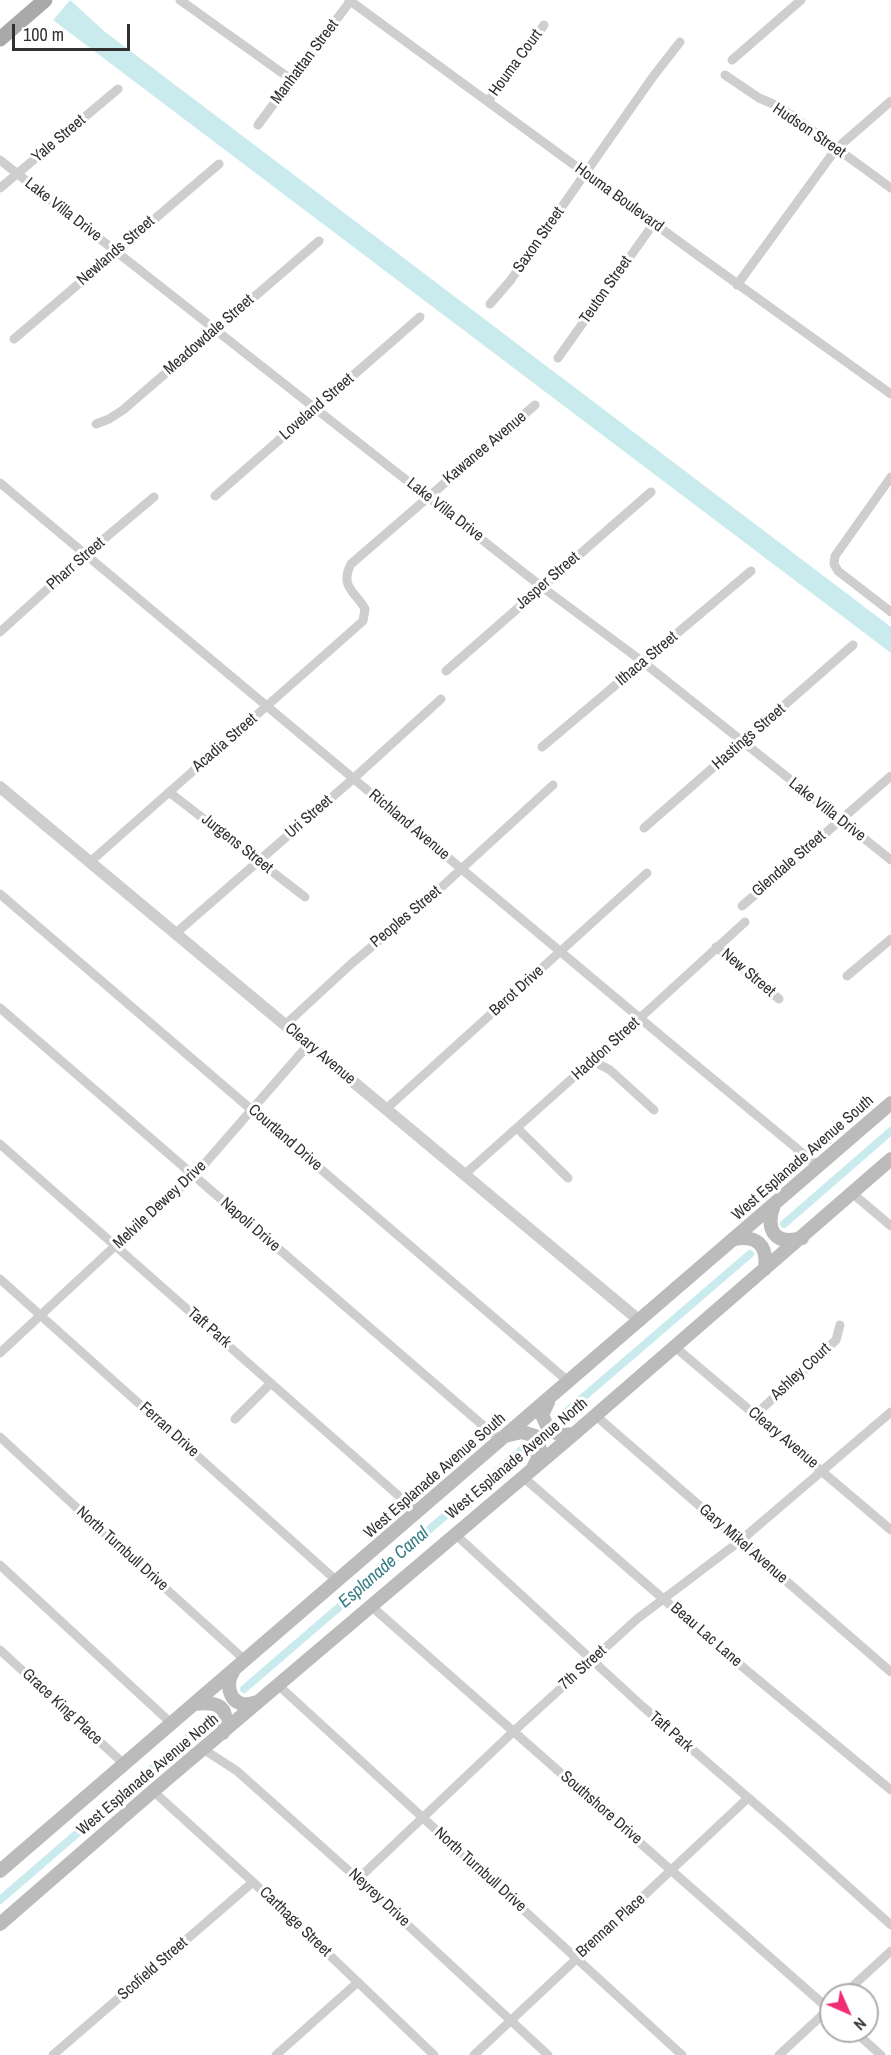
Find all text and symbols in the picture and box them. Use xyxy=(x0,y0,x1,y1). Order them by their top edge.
scale bar xyxy=(15,12,134,50)
street label: Manhattan Street xyxy=(267,16,343,108)
text: 100 m xyxy=(23,22,64,47)
street label: Houma Court xyxy=(485,26,547,100)
street label: Hudson Street xyxy=(769,100,849,162)
street label: Yale Street xyxy=(28,111,90,167)
street label: Houma Boulevard xyxy=(571,159,667,237)
street label: Lake Villa Drive xyxy=(21,174,105,246)
street label: Saxon Street xyxy=(509,203,569,277)
street label: Newlands Street xyxy=(73,212,159,290)
street label: Teuton Street xyxy=(576,253,636,327)
street label: Meadowdale Street xyxy=(160,291,258,379)
street label: Loveland Street xyxy=(276,370,358,444)
street label: Kawanee Avenue xyxy=(440,408,530,488)
street label: Lake Villa Drive xyxy=(403,474,487,546)
street label: Pharr Street xyxy=(43,534,109,594)
street label: Jasper Street xyxy=(512,548,584,614)
street label: Ithaca Street xyxy=(612,628,682,690)
street label: Hastings Street xyxy=(709,700,789,774)
street label: Acadia Street xyxy=(189,710,261,776)
street label: Lake Villa Drive xyxy=(785,774,869,846)
street label: Richland Avenue xyxy=(365,786,453,864)
street label: Uri Street xyxy=(282,791,336,843)
street label: Jurgens Street xyxy=(197,810,277,878)
street label: Glendale Street xyxy=(748,827,830,901)
street label: Peoples Street xyxy=(367,882,445,952)
street label: New Street xyxy=(717,945,779,1001)
street label: Berot Drive xyxy=(486,962,548,1020)
street label: Haddon Street xyxy=(568,1014,644,1084)
street label: Cleary Avenue xyxy=(281,1019,359,1089)
street label: West Esplanade Avenue South xyxy=(728,1091,878,1225)
street label: Courtland Drive xyxy=(244,1101,326,1175)
street label: Melvile Dewey Drive xyxy=(109,1157,211,1253)
street label: Napoli Drive xyxy=(216,1194,284,1256)
street label: Taft Park xyxy=(183,1304,235,1352)
street label: Ashley Court xyxy=(767,1339,835,1405)
street label: West Esplanade Avenue North xyxy=(442,1394,592,1524)
street label: Ferran Drive xyxy=(135,1398,203,1462)
street label: Cleary Avenue xyxy=(744,1403,822,1473)
street label: West Esplanade Avenue South xyxy=(360,1409,510,1543)
street label: Gary Mikel Avenue xyxy=(695,1500,791,1588)
street label: North Turnbull Drive xyxy=(72,1503,172,1595)
water label: Esplanade Canal xyxy=(334,1523,434,1613)
street label: Beau Lac Lane xyxy=(666,1599,746,1671)
street label: 7th Street xyxy=(555,1642,611,1694)
street label: Grace King Place xyxy=(18,1665,106,1749)
street label: Taft Park xyxy=(645,1708,697,1756)
street label: West Esplanade Avenue North xyxy=(73,1710,223,1840)
street label: Southshore Drive xyxy=(556,1767,646,1849)
street label: North Turnbull Drive xyxy=(430,1824,530,1916)
street label: Neyrey Drive xyxy=(344,1865,414,1931)
street label: Carthage Street xyxy=(255,1883,335,1961)
street label: Brennan Place xyxy=(573,1890,649,1962)
street label: Scofield Street xyxy=(114,1934,192,2004)
north arrow xyxy=(819,1983,879,2043)
text: N xyxy=(849,2013,871,2035)

